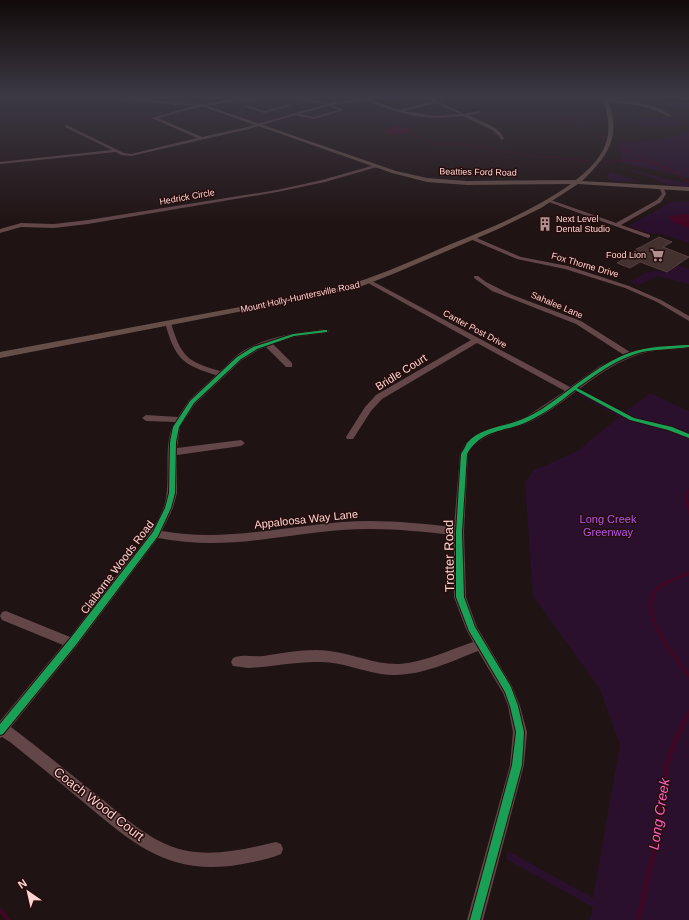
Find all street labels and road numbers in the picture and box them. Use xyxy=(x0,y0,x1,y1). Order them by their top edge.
street label: Beatties Ford Road xyxy=(439,166,517,178)
street label: Hedrick Circle xyxy=(159,187,215,207)
street label: Fox Thorne Drive xyxy=(550,251,620,279)
street label: Mount Holly-Huntersville Road xyxy=(240,279,360,315)
street label: Sahalee Lane xyxy=(529,290,585,320)
street label: Canter Post Drive xyxy=(441,308,509,350)
street label: Bridle Court xyxy=(373,352,429,392)
street label: Appaloosa Way Lane xyxy=(254,508,358,530)
street label: Claiborne Woods Road xyxy=(78,518,156,616)
street label: Trotter Road xyxy=(441,520,457,592)
street label: Coach Wood Court xyxy=(51,764,147,844)

